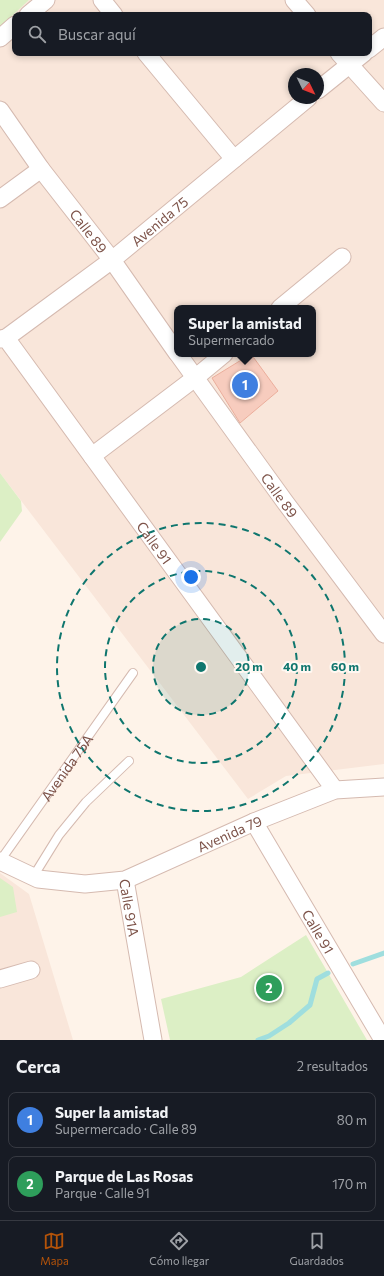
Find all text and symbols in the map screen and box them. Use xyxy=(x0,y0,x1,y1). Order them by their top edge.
search box xyxy=(12,12,372,56)
icon: search xyxy=(26,23,48,45)
text: Buscar aquí xyxy=(58,25,136,43)
north arrow xyxy=(288,68,324,104)
street label: Avenida 75 xyxy=(127,192,191,249)
street label: Calle 89 xyxy=(67,205,112,256)
popup xyxy=(174,305,316,357)
text: Super la amistad xyxy=(188,314,302,332)
text: Supermercado xyxy=(188,332,275,348)
pin: 1 xyxy=(232,370,258,400)
street label: Calle 89 xyxy=(258,469,302,521)
street label: Calle 91 xyxy=(134,518,176,567)
your location xyxy=(181,567,201,587)
text: 20 m xyxy=(235,659,263,673)
text: 40 m xyxy=(283,659,311,673)
text: 60 m xyxy=(331,659,359,673)
centre of rings xyxy=(194,660,208,674)
street label: Avenida 75A xyxy=(37,730,96,804)
street label: Avenida 79 xyxy=(194,811,264,855)
street label: Calle 91A xyxy=(116,877,143,938)
street label: Calle 91 xyxy=(299,906,338,957)
pin: 2 xyxy=(256,973,282,1003)
text: Cerca xyxy=(16,1056,61,1077)
text: 2 resultados xyxy=(297,1058,368,1074)
text: Super la amistad xyxy=(55,1103,168,1121)
text: 1 xyxy=(27,1112,33,1128)
text: 80 m xyxy=(337,1112,367,1128)
text: Supermercado · Calle 89 xyxy=(55,1121,197,1137)
text: Parque de Las Rosas xyxy=(55,1167,193,1185)
text: 2 xyxy=(26,1176,34,1192)
text: 170 m xyxy=(332,1176,367,1192)
text: Parque · Calle 91 xyxy=(55,1185,150,1201)
tab: Mapa xyxy=(40,1230,69,1267)
tab: Cómo llegar xyxy=(149,1230,209,1267)
tab: Guardados xyxy=(290,1230,344,1267)

